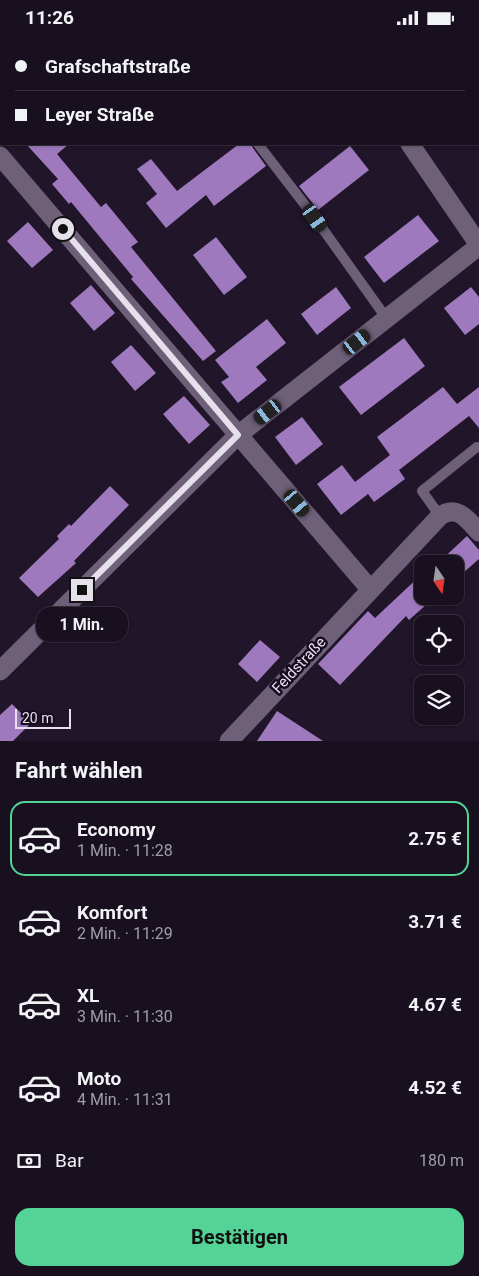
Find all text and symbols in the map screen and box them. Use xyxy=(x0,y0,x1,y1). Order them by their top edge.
text: 11:26 xyxy=(25,6,74,29)
text: Grafschaftstraße xyxy=(45,55,191,78)
text: Leyer Straße xyxy=(45,103,154,126)
car xyxy=(300,201,329,235)
route start xyxy=(52,218,74,240)
car xyxy=(340,327,373,357)
car xyxy=(251,397,284,427)
car xyxy=(281,487,312,519)
north arrow xyxy=(414,555,464,605)
map controls xyxy=(414,555,464,725)
route end xyxy=(71,579,93,601)
callout: 1 Min. xyxy=(36,607,128,643)
text: 1 Min. xyxy=(59,615,105,634)
button: locate xyxy=(414,615,464,665)
street label: Feldstraße xyxy=(268,633,330,697)
button: layers xyxy=(414,675,464,725)
scale bar xyxy=(15,706,71,729)
text: 20 m xyxy=(22,710,54,726)
text: Fahrt wählen xyxy=(15,758,143,783)
icon: car xyxy=(17,816,62,861)
text: Economy xyxy=(77,818,156,841)
text: 2.75 € xyxy=(408,827,462,850)
text: 1 Min. · 11:28 xyxy=(77,841,173,860)
icon: car xyxy=(17,899,62,944)
text: Komfort xyxy=(77,901,147,924)
text: 3.71 € xyxy=(408,910,462,933)
text: 2 Min. · 11:29 xyxy=(77,924,173,943)
icon: car xyxy=(17,982,62,1027)
text: XL xyxy=(77,984,99,1007)
text: 4.67 € xyxy=(408,993,462,1016)
text: 3 Min. · 11:30 xyxy=(77,1007,173,1026)
icon: car xyxy=(17,1065,62,1110)
text: Moto xyxy=(77,1067,121,1090)
text: 4.52 € xyxy=(408,1076,462,1099)
text: 4 Min. · 11:31 xyxy=(77,1090,173,1109)
icon: cash xyxy=(15,1147,43,1175)
text: Bar xyxy=(55,1149,84,1172)
text: 180 m xyxy=(419,1151,464,1170)
button: Bestätigen xyxy=(15,1208,464,1266)

